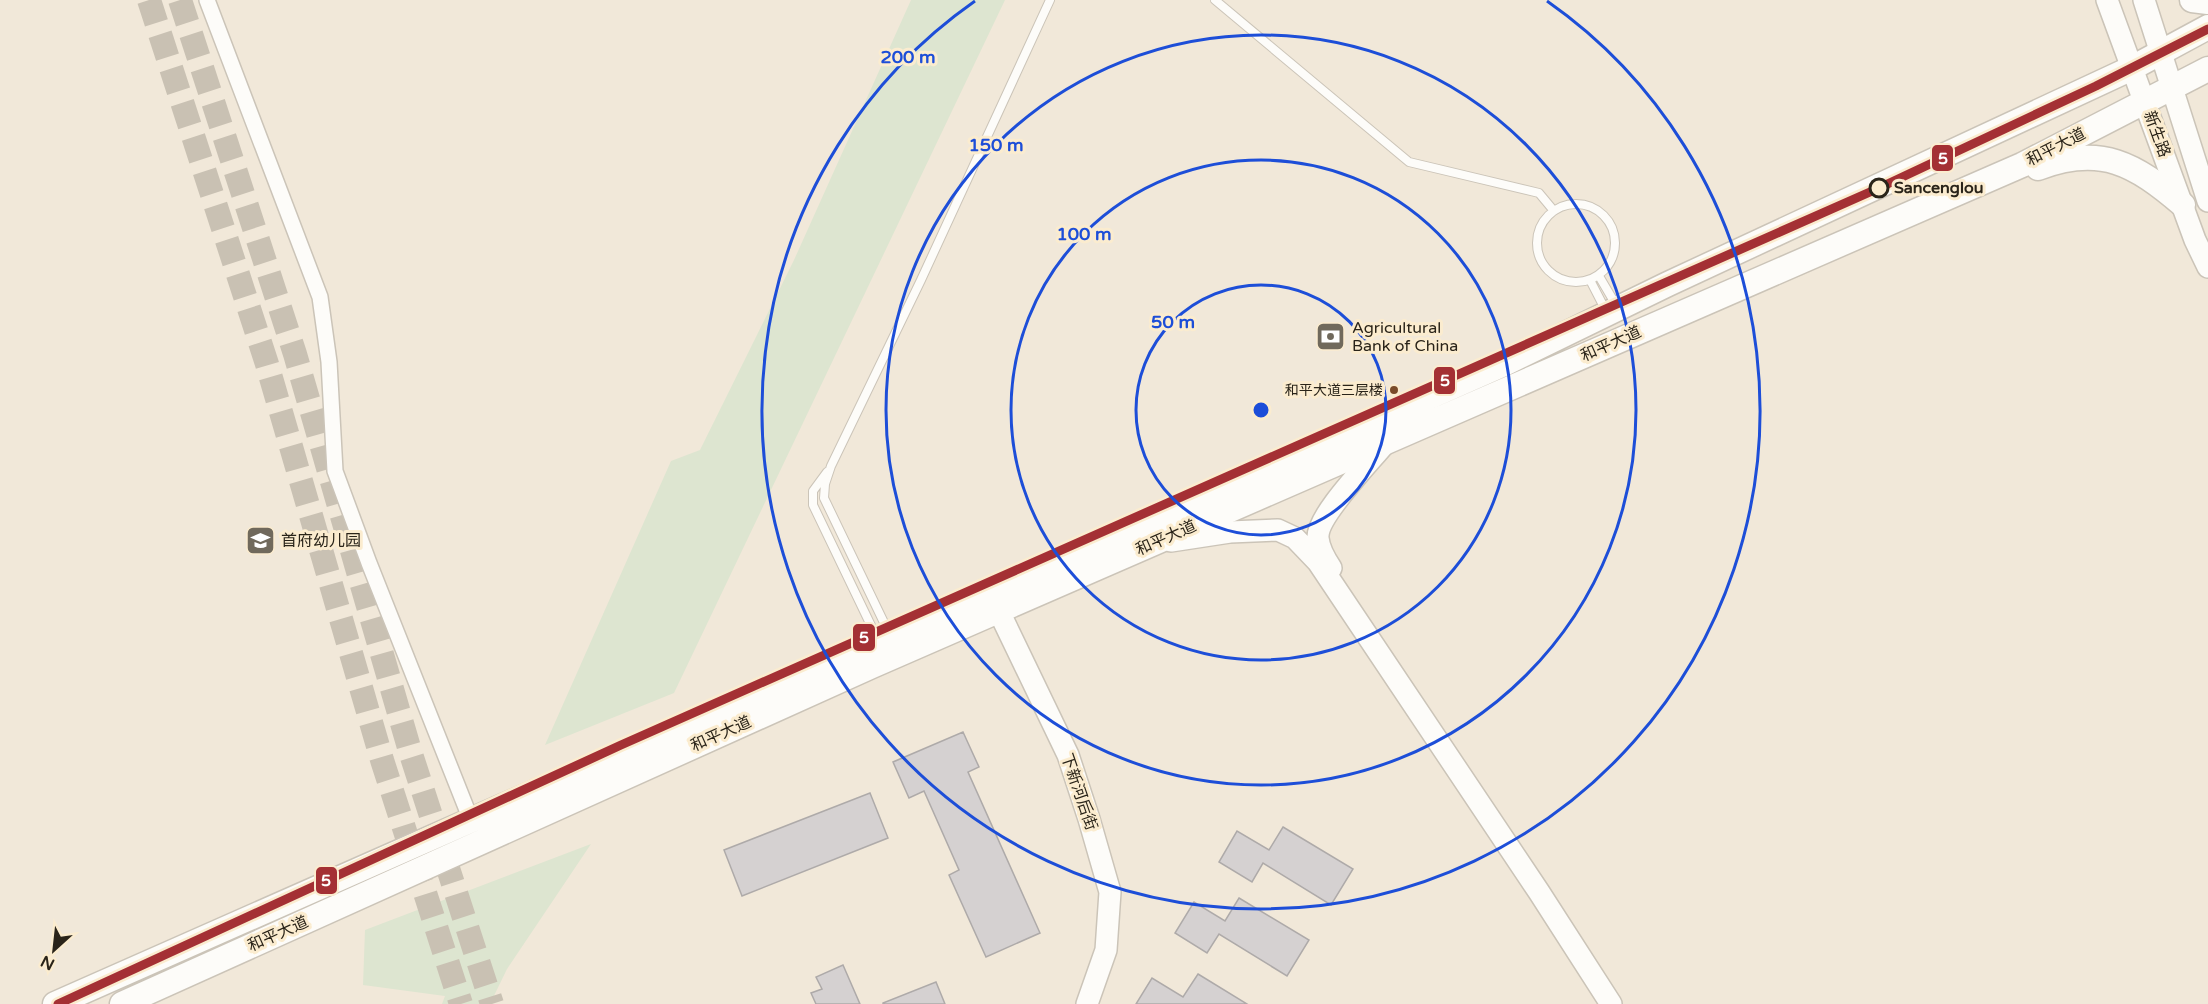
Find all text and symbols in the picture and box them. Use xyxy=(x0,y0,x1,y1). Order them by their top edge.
text: 200 m xyxy=(880,46,936,68)
street label: 新生路 xyxy=(2139,108,2175,160)
street label: 和平大道 xyxy=(2023,124,2089,170)
text: 150 m xyxy=(968,134,1024,156)
line badge: 5 xyxy=(1931,144,1954,172)
text: 5 xyxy=(1938,149,1948,169)
marker: Sancenglou xyxy=(1869,178,1889,198)
place label: Sancenglou xyxy=(1894,178,1983,198)
text: 100 m xyxy=(1056,223,1112,245)
text: 50 m xyxy=(1151,311,1195,333)
place label: Agricultural Bank of China xyxy=(1352,318,1458,356)
bank icon: Agricultural Bank of China xyxy=(1315,321,1347,353)
street label: 和平大道 xyxy=(1578,322,1644,366)
line badge: 5 xyxy=(1433,366,1456,395)
text: 5 xyxy=(1440,371,1450,391)
place label: 和平大道三层楼 xyxy=(1285,382,1383,399)
marker: 和平大道三层楼 xyxy=(1388,384,1400,396)
centre of rings xyxy=(1251,400,1271,420)
street label: 和平大道 xyxy=(1133,516,1199,560)
school or university icon: 首府幼儿园 xyxy=(244,525,276,557)
place label: 首府幼儿园 xyxy=(281,531,361,551)
line badge: 5 xyxy=(852,623,876,652)
text: 5 xyxy=(859,628,869,648)
street label: 和平大道 xyxy=(688,712,754,756)
street label: 下新河后街 xyxy=(1057,751,1101,833)
line badge: 5 xyxy=(315,866,338,895)
text: 5 xyxy=(321,871,331,891)
street label: 和平大道 xyxy=(245,912,311,956)
north arrow xyxy=(24,920,84,980)
text: N xyxy=(37,951,58,974)

